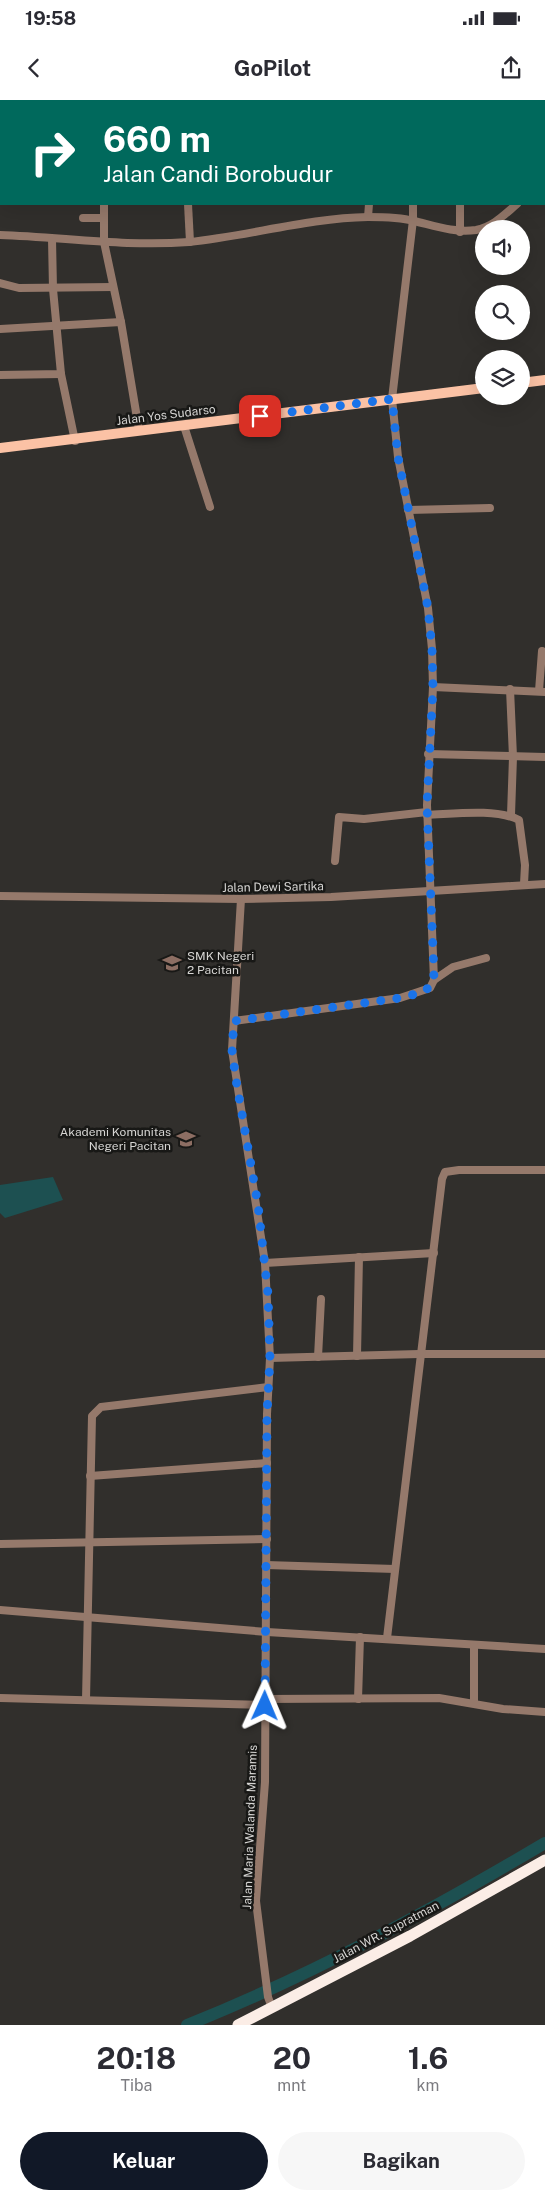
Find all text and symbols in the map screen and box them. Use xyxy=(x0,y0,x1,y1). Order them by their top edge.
text: 19:58 xyxy=(25,7,76,29)
icon: back xyxy=(20,54,48,82)
icon: share xyxy=(497,54,525,82)
text: GoPilot xyxy=(234,55,311,81)
text: 660 m xyxy=(103,119,211,160)
icon: right xyxy=(20,120,85,185)
text: Jalan Candi Borobudur xyxy=(103,161,333,187)
map controls xyxy=(475,220,530,405)
button: sound xyxy=(475,220,530,275)
button: search xyxy=(475,285,530,340)
button: layers xyxy=(475,350,530,405)
pin xyxy=(239,395,281,437)
street label: Jalan Yos Sudarso xyxy=(116,402,217,428)
icon: arrive xyxy=(246,402,274,430)
street label: Jalan Dewi Sartika xyxy=(222,879,324,895)
place label: SMK Negeri 2 Pacitan xyxy=(187,949,254,977)
school or university icon: SMK Negeri 2 Pacitan xyxy=(161,952,183,974)
place label: Akademi Komunitas Negeri Pacitan xyxy=(60,1125,171,1153)
school or university icon: Akademi Komunitas Negeri Pacitan xyxy=(175,1128,197,1150)
position arrow xyxy=(238,1679,290,1731)
street label: Jalan Maria Walanda Maramis xyxy=(240,1744,260,1910)
street label: Jalan WR. Supratman xyxy=(331,1898,441,1966)
text: 20:18 xyxy=(97,2040,176,2076)
text: 20 xyxy=(273,2040,311,2076)
text: 1.6 xyxy=(408,2040,448,2076)
text: Tiba xyxy=(120,2076,152,2095)
text: mnt xyxy=(277,2076,306,2095)
text: km xyxy=(417,2076,439,2095)
button: Keluar xyxy=(20,2132,268,2190)
button: Bagikan xyxy=(278,2132,525,2190)

